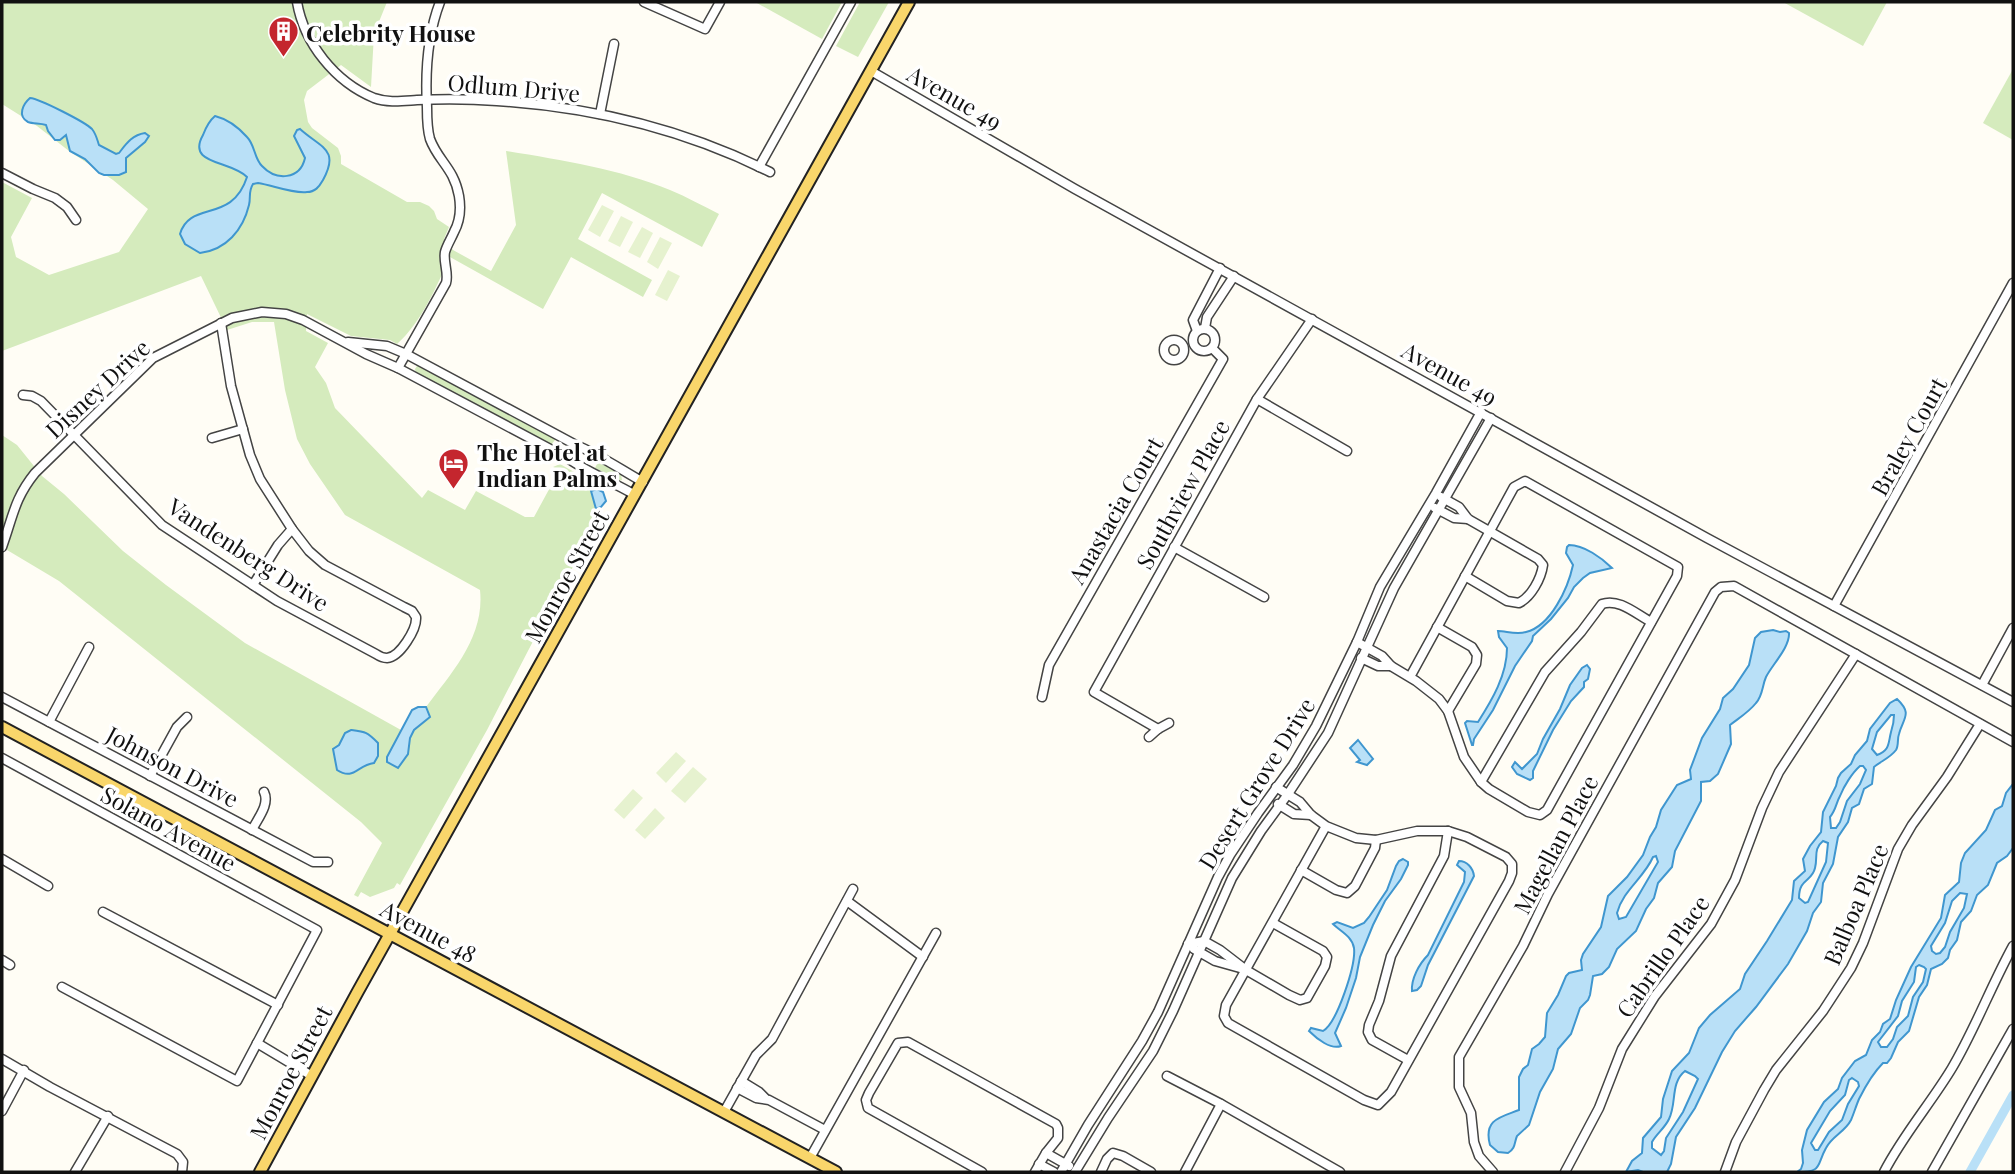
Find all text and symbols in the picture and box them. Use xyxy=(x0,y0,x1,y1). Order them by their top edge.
building icon: Celebrity House xyxy=(266,15,300,59)
place label: Celebrity House xyxy=(306,17,476,48)
street label: Avenue 49 xyxy=(901,57,1008,136)
street label: Odlum Drive xyxy=(447,66,581,108)
street label: Disney Drive xyxy=(38,332,156,444)
street label: Avenue 49 xyxy=(1396,334,1503,412)
street label: Braley Court xyxy=(1863,371,1954,501)
street label: Southview Place xyxy=(1128,414,1236,574)
street label: Anastacia Court xyxy=(1060,430,1170,590)
place label: The Hotel at Indian Palms xyxy=(477,436,617,493)
hotel icon: The Hotel at Indian Palms xyxy=(437,447,471,491)
street label: Vandenberg Drive xyxy=(162,490,335,618)
street label: Monroe Street xyxy=(517,503,616,648)
street label: Desert Grove Drive xyxy=(1191,691,1321,875)
street label: Johnson Drive xyxy=(101,718,244,814)
street label: Magellan Place xyxy=(1505,769,1605,919)
street label: Solano Avenue xyxy=(96,778,242,878)
street label: Balboa Place xyxy=(1816,839,1894,969)
street label: Cabrillo Place xyxy=(1608,889,1716,1023)
street label: Avenue 48 xyxy=(375,892,482,969)
street label: Monroe Street xyxy=(242,999,339,1144)

